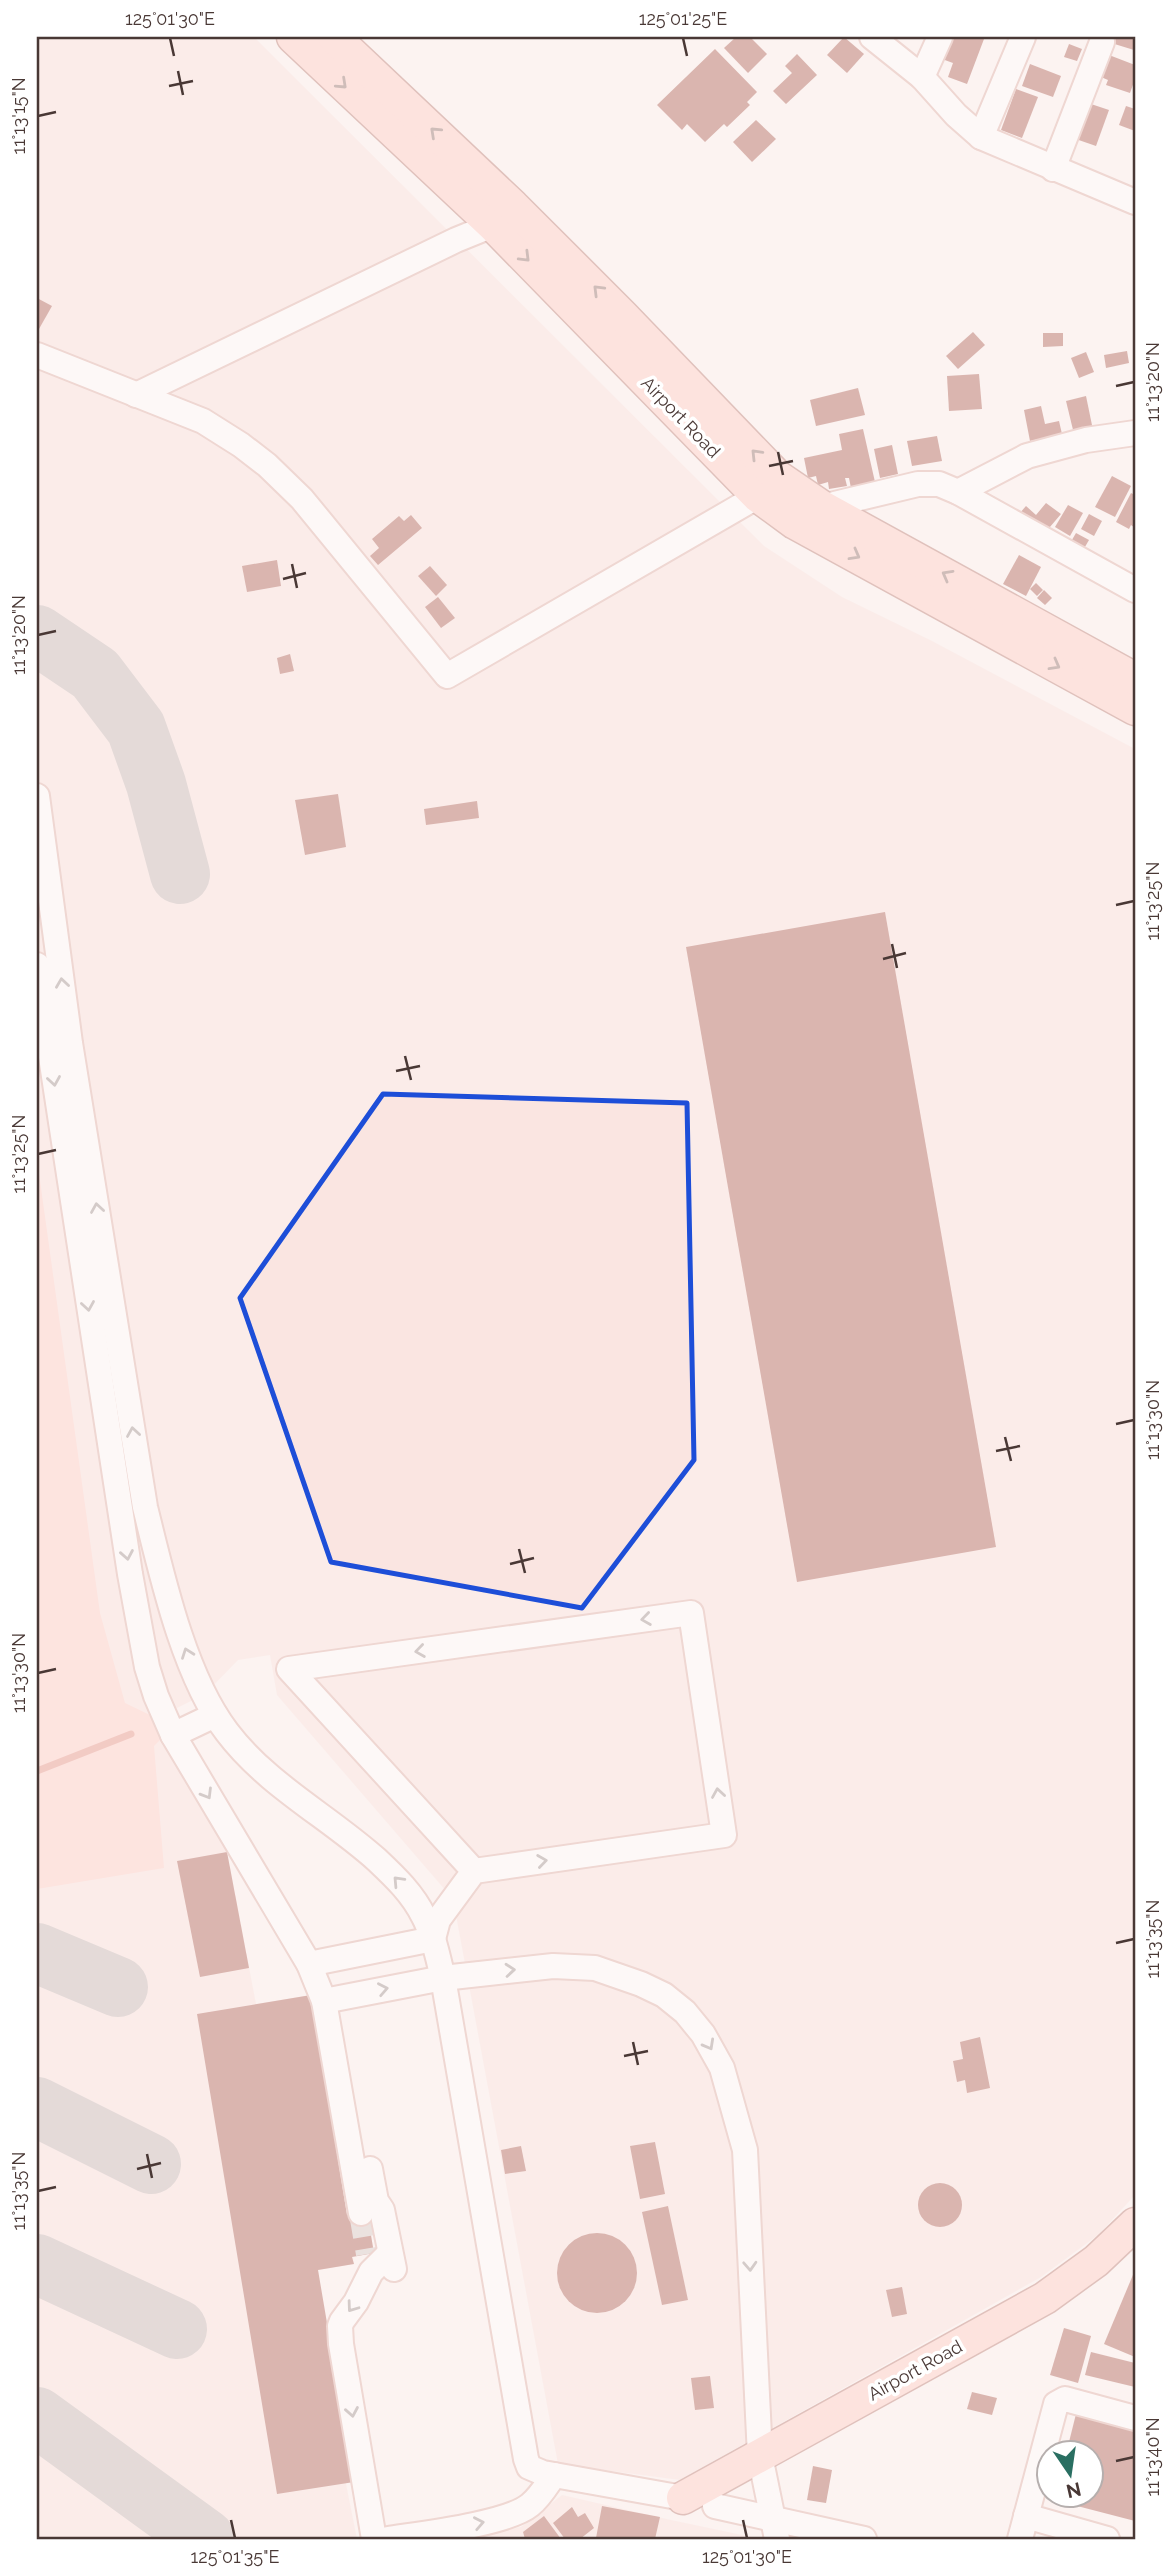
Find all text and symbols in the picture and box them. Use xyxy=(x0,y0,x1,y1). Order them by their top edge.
text: 125°01'30"E xyxy=(125,8,215,29)
text: 125°01'25"E xyxy=(639,8,727,29)
one-way arrow xyxy=(334,76,347,89)
text: 11°13'15"N xyxy=(8,77,29,155)
one-way arrow xyxy=(430,128,443,140)
one-way arrow xyxy=(517,249,529,261)
one-way arrow xyxy=(593,286,606,299)
text: 11°13'20"N xyxy=(1142,342,1163,422)
street label: Airport Road xyxy=(637,372,725,462)
one-way arrow xyxy=(751,449,764,462)
one-way arrow xyxy=(848,547,861,560)
one-way arrow xyxy=(941,570,954,584)
text: 11°13'20"N xyxy=(8,595,29,675)
one-way arrow xyxy=(1048,657,1060,670)
text: 11°13'25"N xyxy=(1142,862,1163,940)
one-way arrow xyxy=(55,977,70,989)
one-way arrow xyxy=(46,1075,61,1087)
text: 11°13'25"N xyxy=(8,1115,29,1193)
one-way arrow xyxy=(90,1202,105,1214)
one-way arrow xyxy=(80,1300,95,1311)
text: 11°13'30"N xyxy=(1142,1380,1163,1460)
one-way arrow xyxy=(126,1426,141,1438)
one-way arrow xyxy=(119,1549,134,1560)
one-way arrow xyxy=(640,1612,651,1627)
text: 11°13'30"N xyxy=(8,1633,29,1713)
one-way arrow xyxy=(414,1643,426,1658)
one-way arrow xyxy=(181,1647,195,1659)
one-way arrow xyxy=(199,1787,212,1800)
one-way arrow xyxy=(711,1787,726,1799)
one-way arrow xyxy=(536,1854,547,1869)
one-way arrow xyxy=(394,1876,407,1889)
text: 11°13'35"N xyxy=(1142,1900,1163,1978)
one-way arrow xyxy=(505,1962,516,1977)
one-way arrow xyxy=(377,1983,389,1998)
one-way arrow xyxy=(701,2038,715,2051)
text: 11°13'35"N xyxy=(8,2152,29,2230)
one-way arrow xyxy=(742,2261,757,2272)
one-way arrow xyxy=(347,2299,360,2312)
street label: Airport Road xyxy=(864,2336,966,2404)
one-way arrow xyxy=(344,2406,359,2418)
text: 11°13'40"N xyxy=(1142,2417,1163,2497)
north arrow xyxy=(1036,2440,1106,2510)
text: N xyxy=(1064,2478,1083,2503)
one-way arrow xyxy=(473,2516,485,2531)
text: 125°01'35"E xyxy=(191,2546,279,2567)
text: 125°01'30"E xyxy=(702,2546,792,2567)

